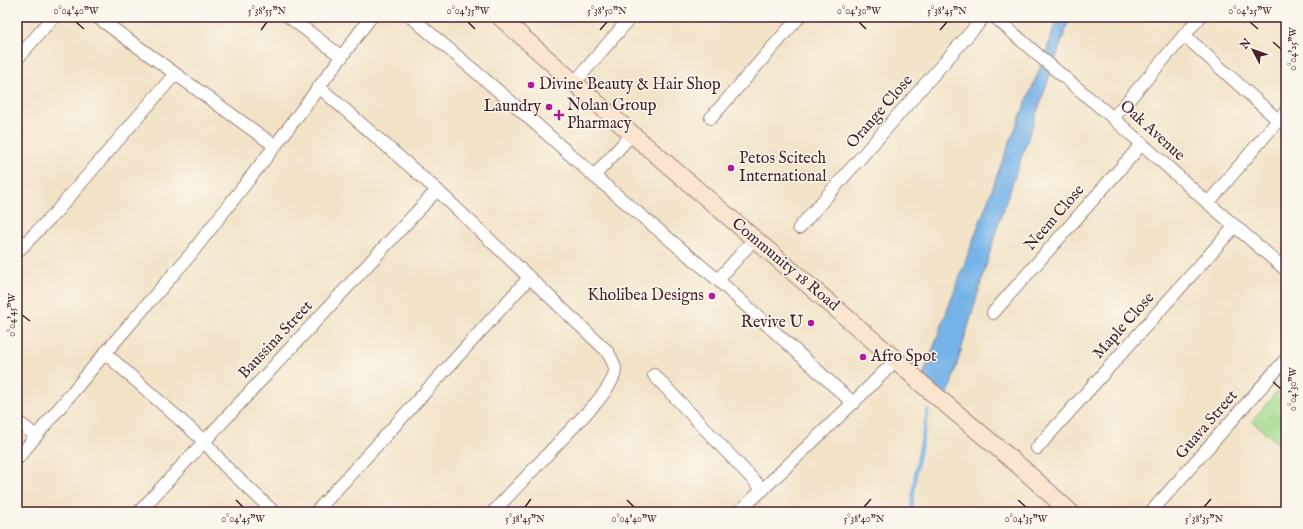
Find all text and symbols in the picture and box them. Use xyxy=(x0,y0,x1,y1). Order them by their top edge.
text: 0°04'40"W xyxy=(54,5,99,18)
text: 5°38'55"N xyxy=(248,5,286,18)
text: 0°04'35"W xyxy=(447,5,490,18)
text: 5°38'50"N xyxy=(587,5,627,18)
text: 0°04'30"W xyxy=(837,5,881,18)
text: 5°38'45"N xyxy=(927,5,967,18)
text: 0°04'25"W xyxy=(1228,5,1272,18)
text: 0°04'25"W xyxy=(1287,27,1300,71)
north arrow xyxy=(1233,30,1273,70)
text: N xyxy=(1237,36,1255,53)
street label: Orange Close xyxy=(842,71,918,153)
place label: Divine Beauty & Hair Shop xyxy=(539,75,721,95)
marker: Divine Beauty & Hair Shop xyxy=(526,80,536,90)
place label: Nolan Group Pharmacy xyxy=(567,96,657,134)
street label: Oak Avenue xyxy=(1115,96,1189,166)
place label: Laundry xyxy=(484,97,541,117)
marker: Laundry xyxy=(544,102,554,112)
marker: Nolan Group Pharmacy xyxy=(554,110,564,120)
place label: Petos Scitech International xyxy=(739,149,827,187)
marker: Petos Scitech International xyxy=(726,163,736,173)
street label: Neem Close xyxy=(1021,181,1089,255)
street label: Community 18 Road xyxy=(727,214,843,316)
place label: Kholibea Designs xyxy=(588,286,704,306)
street label: Maple Close xyxy=(1089,288,1159,364)
marker: Kholibea Designs xyxy=(707,291,717,301)
text: 0°04'45"W xyxy=(6,293,19,337)
street label: Baussina Street xyxy=(235,296,318,383)
place label: Revive U xyxy=(741,313,803,333)
marker: Revive U xyxy=(806,318,816,328)
place label: Afro Spot xyxy=(870,347,937,367)
marker: Afro Spot xyxy=(858,352,868,362)
text: 0°04'30"W xyxy=(1287,367,1300,411)
street label: Guava Street xyxy=(1172,386,1243,464)
text: 0°04'45"W xyxy=(221,513,265,526)
text: 5°38'45"N xyxy=(505,513,545,526)
text: 0°04'40"W xyxy=(612,513,657,526)
text: 5°38'40"N xyxy=(844,513,885,526)
text: 0°04'35"W xyxy=(1005,513,1048,526)
text: 5°38'35"N xyxy=(1185,513,1223,526)

